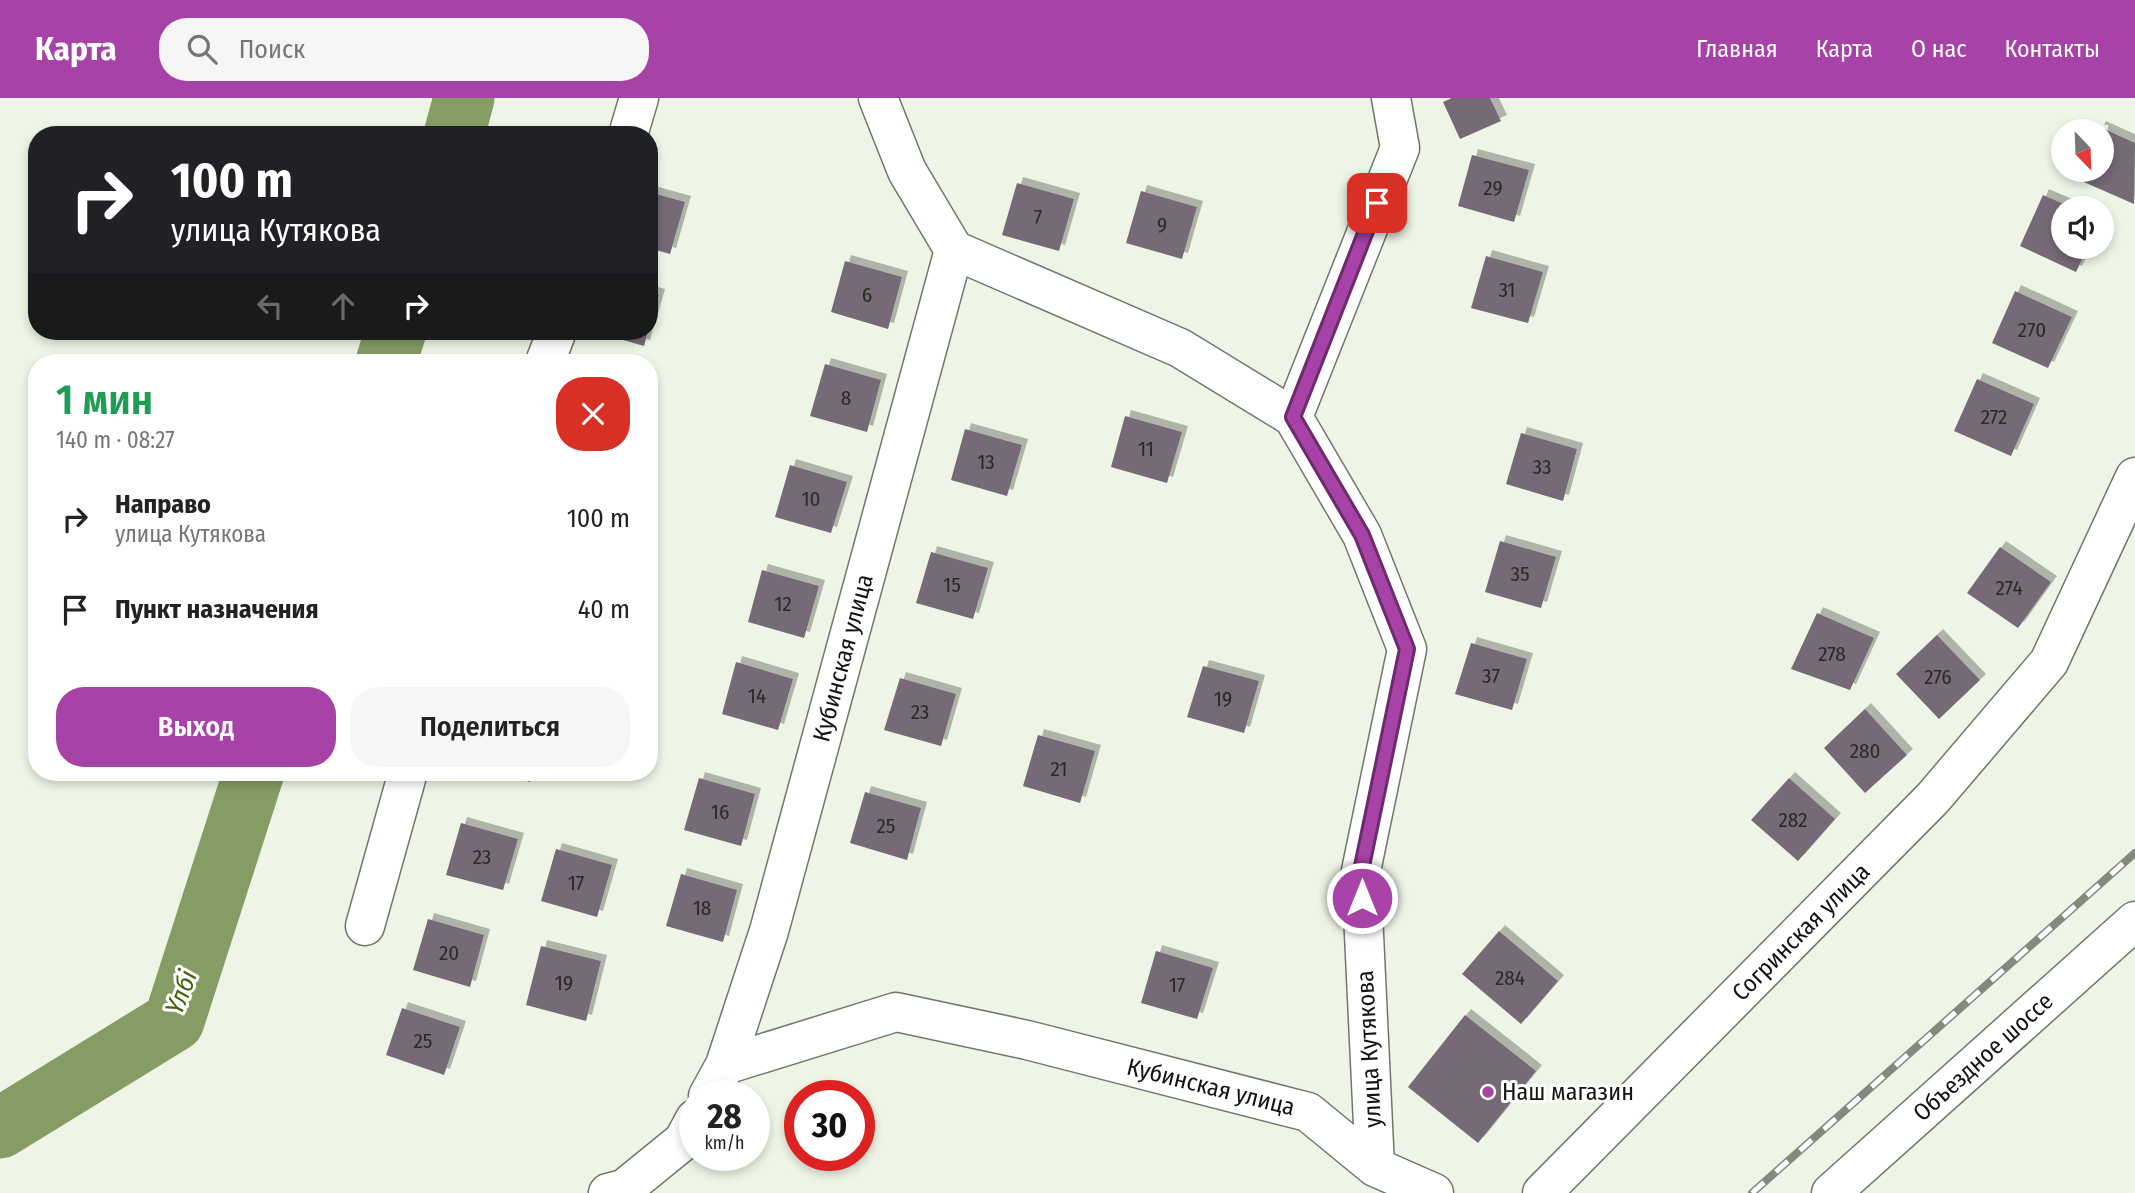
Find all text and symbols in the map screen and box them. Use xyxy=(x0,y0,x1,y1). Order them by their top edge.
search box xyxy=(159,18,649,81)
text: Карта xyxy=(35,29,117,69)
icon: search xyxy=(183,30,221,68)
text: Поиск xyxy=(239,34,305,65)
text: Главная xyxy=(1696,35,1778,63)
text: Карта xyxy=(1816,35,1873,63)
text: О нас xyxy=(1911,35,1966,63)
text: Контакты xyxy=(2004,35,2100,63)
north arrow xyxy=(2051,119,2114,182)
map controls xyxy=(2051,119,2114,259)
text: 100 m xyxy=(171,151,293,210)
icon: right xyxy=(56,154,147,245)
pin xyxy=(1347,173,1407,233)
house number: 29 xyxy=(1483,175,1503,201)
icon: arrive xyxy=(1358,184,1396,222)
button: sound xyxy=(2051,196,2114,259)
house number: 7 xyxy=(1034,204,1042,230)
text: улица Кутякова xyxy=(171,211,381,249)
house number: 9 xyxy=(1157,212,1167,238)
house number: 31 xyxy=(1498,277,1516,303)
house number: 6 xyxy=(862,282,872,308)
icon: left xyxy=(251,287,289,325)
icon: ahead xyxy=(324,287,362,325)
icon: right xyxy=(397,287,435,325)
house number: 270 xyxy=(2018,317,2046,343)
text: 1 мин xyxy=(56,375,153,425)
button: close xyxy=(556,377,630,451)
house number: 8 xyxy=(841,385,851,411)
house number: 272 xyxy=(1981,404,2007,430)
text: 140 m · 08:27 xyxy=(56,426,175,454)
house number: 11 xyxy=(1138,436,1154,462)
house number: 13 xyxy=(977,449,995,475)
house number: 33 xyxy=(1533,454,1551,480)
house number: 10 xyxy=(801,486,821,512)
text: Направо xyxy=(115,489,211,520)
icon: right xyxy=(56,500,94,538)
text: 100 m xyxy=(567,503,630,534)
text: улица Кутякова xyxy=(115,520,266,548)
house number: 35 xyxy=(1510,561,1530,587)
street label: Кубинская улица xyxy=(807,571,879,745)
house number: 15 xyxy=(943,572,961,598)
house number: 274 xyxy=(1995,575,2023,601)
icon: arrive xyxy=(56,591,94,629)
house number: 12 xyxy=(774,591,792,617)
text: Пункт назначения xyxy=(115,594,319,625)
text: 40 m xyxy=(578,594,630,625)
house number: 278 xyxy=(1818,641,1846,667)
house number: 37 xyxy=(1482,663,1500,689)
house number: 276 xyxy=(1924,664,1952,690)
house number: 14 xyxy=(748,683,766,709)
house number: 19 xyxy=(1214,686,1232,712)
button: Выход xyxy=(56,687,336,767)
button: Поделиться xyxy=(350,687,630,767)
house number: 23 xyxy=(911,699,929,725)
house number: 280 xyxy=(1850,738,1880,764)
house number: 21 xyxy=(1051,756,1068,782)
house number: 16 xyxy=(711,799,729,825)
house number: 282 xyxy=(1779,807,1807,833)
house number: 25 xyxy=(877,813,895,839)
house number: 23 xyxy=(473,844,491,870)
street label: Согринская улица xyxy=(1727,858,1875,1006)
position arrow xyxy=(1325,861,1399,935)
house number: 17 xyxy=(568,870,584,896)
house number: 18 xyxy=(693,895,711,921)
house number: 20 xyxy=(439,940,459,966)
water label: Үлбі xyxy=(159,965,204,1019)
house number: 284 xyxy=(1495,965,1525,991)
house number: 19 xyxy=(555,970,573,996)
street label: улица Кутякова xyxy=(1351,970,1387,1128)
house number: 17 xyxy=(1169,972,1185,998)
street label: Объездное шоссе xyxy=(1908,987,2058,1127)
house number: 25 xyxy=(414,1028,432,1054)
street label: Кубинская улица xyxy=(1124,1053,1298,1121)
place label: Наш магазин xyxy=(1502,1078,1634,1106)
speed limit sign: 30 xyxy=(784,1080,875,1171)
marker: Наш магазин xyxy=(1480,1084,1496,1100)
text: 28 xyxy=(707,1095,742,1137)
text: km/h xyxy=(704,1132,745,1154)

